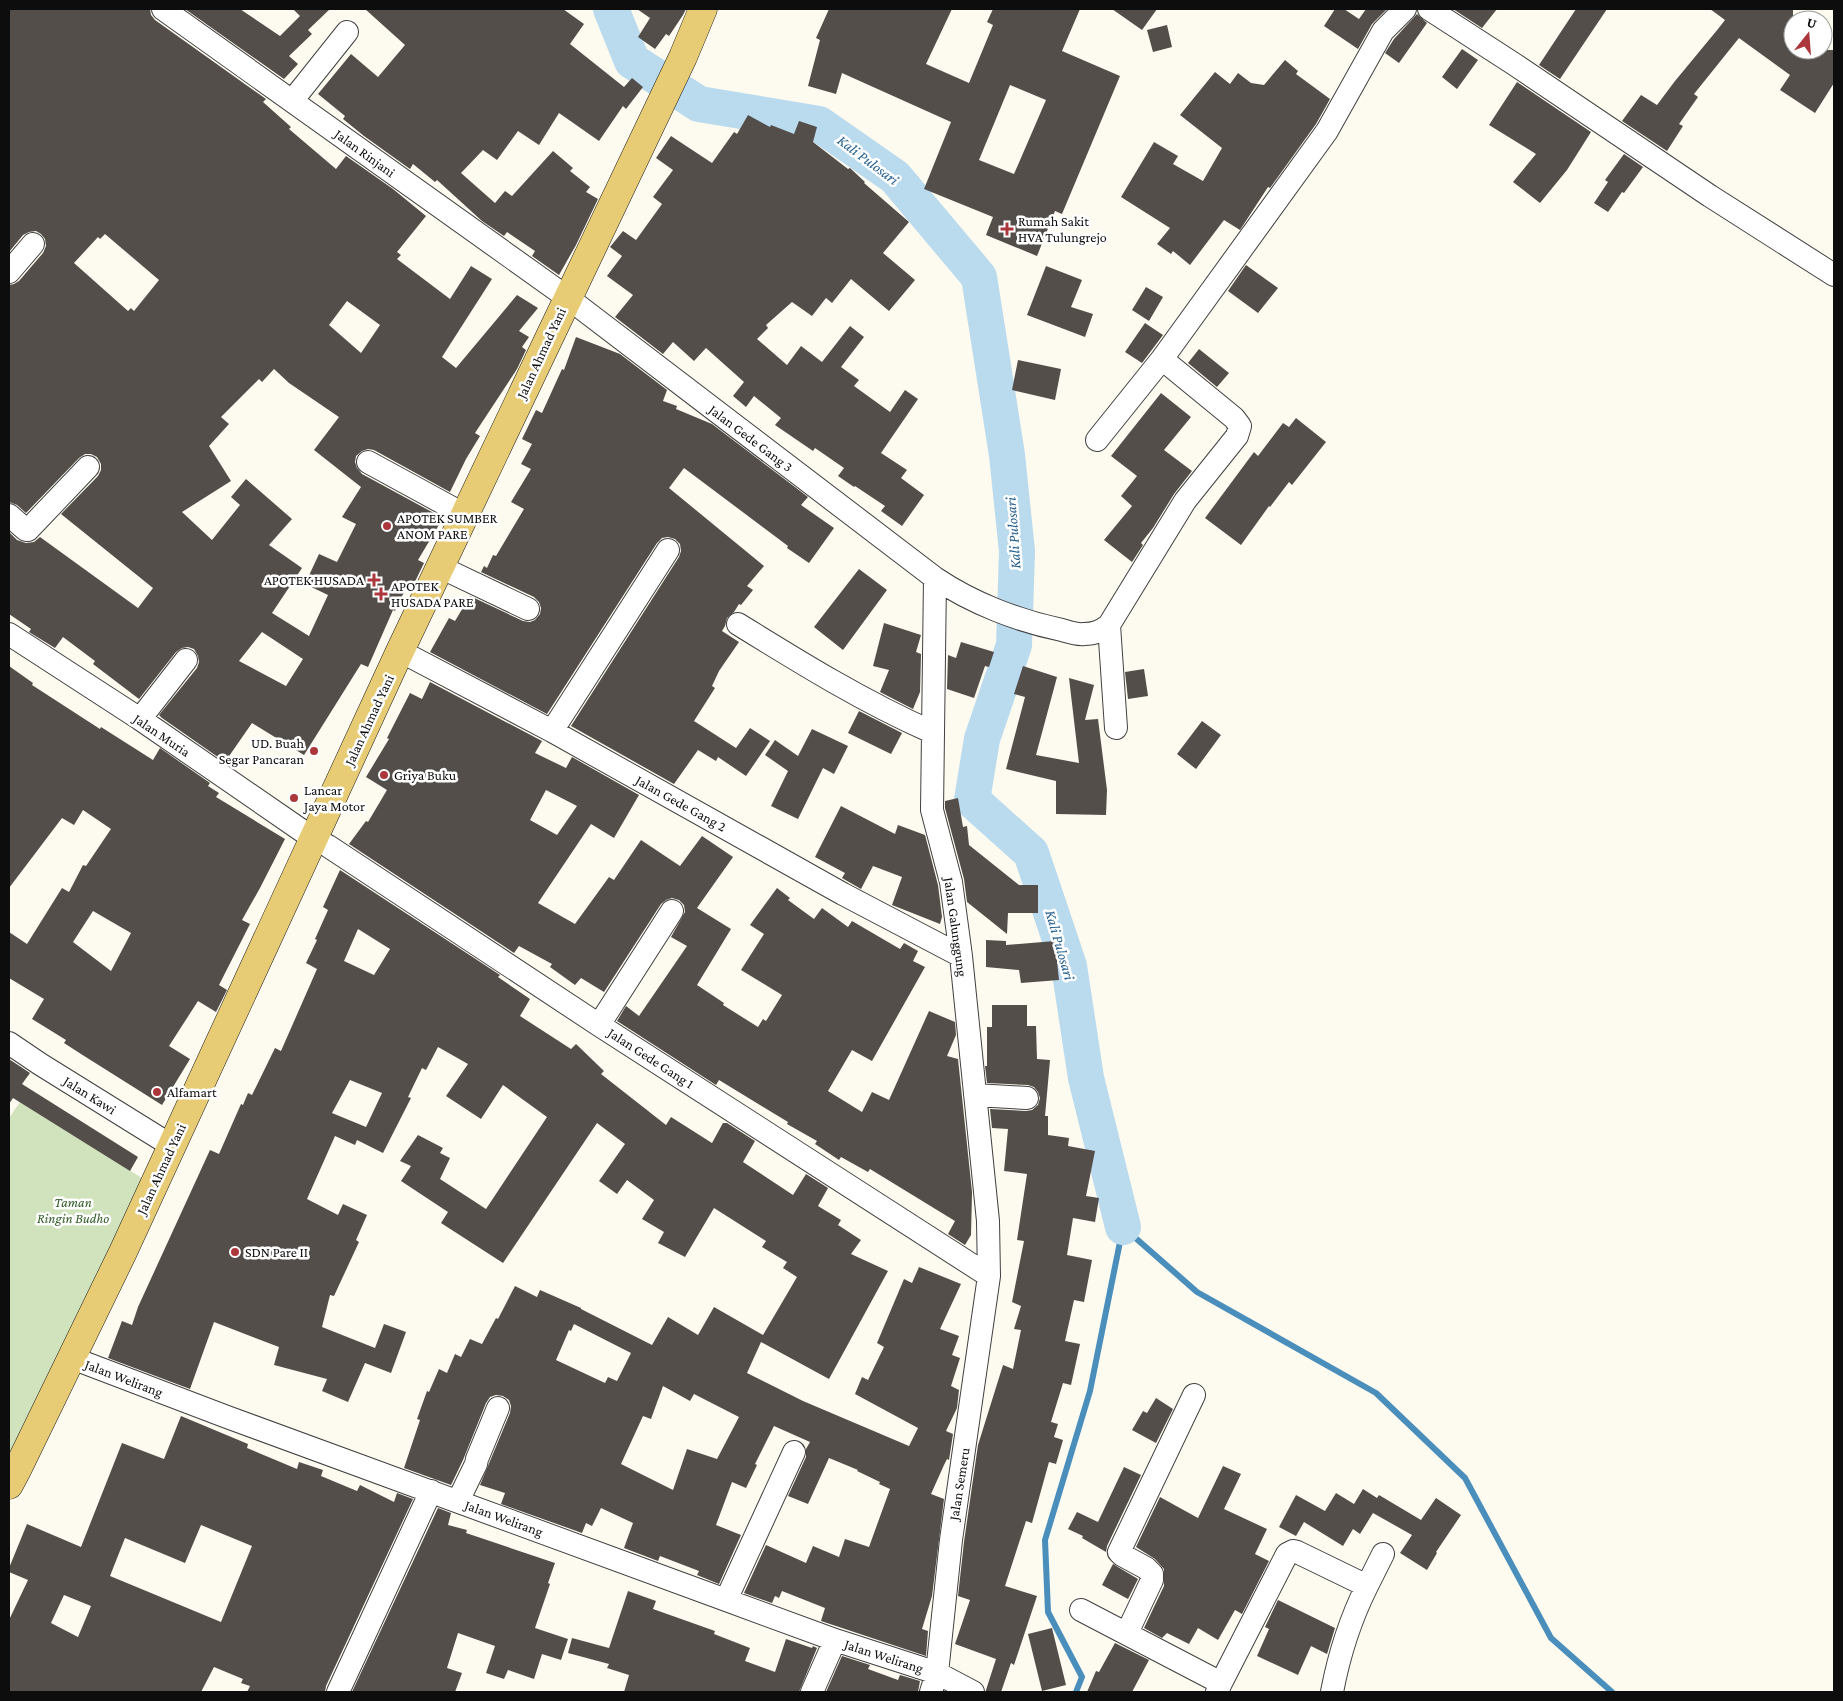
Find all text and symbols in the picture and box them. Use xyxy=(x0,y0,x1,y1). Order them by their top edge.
north arrow xyxy=(1783,10,1833,60)
text: U xyxy=(1805,14,1819,32)
street label: Jalan Rinjani xyxy=(329,124,399,181)
water label: Kali Pulosari xyxy=(834,132,902,189)
place label: Rumah Sakit HVA Tulungrejo xyxy=(1018,213,1107,246)
marker: Rumah Sakit HVA Tulungrejo xyxy=(1000,222,1014,236)
street label: Jalan Ahmad Yani xyxy=(512,305,569,403)
street label: Jalan Gede Gang 3 xyxy=(704,400,796,475)
water label: Kali Pulosari xyxy=(1002,496,1023,570)
place label: APOTEK SUMBER ANOM PARE xyxy=(397,510,498,542)
marker: APOTEK SUMBER ANOM PARE xyxy=(381,520,393,532)
place label: APOTEK HUSADA xyxy=(264,572,364,588)
marker: APOTEK HUSADA xyxy=(368,574,380,586)
place label: APOTEK HUSADA PARE xyxy=(391,578,474,610)
marker: APOTEK HUSADA PARE xyxy=(375,588,387,600)
street label: Jalan Ahmad Yani xyxy=(340,672,397,770)
street label: Jalan Muria xyxy=(129,709,194,760)
place label: UD. Buah Segar Pancaran xyxy=(219,735,304,767)
marker: UD. Buah Segar Pancaran xyxy=(308,745,320,757)
place label: Griya Buku xyxy=(394,767,457,783)
marker: Griya Buku xyxy=(378,769,390,781)
street label: Jalan Gede Gang 2 xyxy=(631,771,729,835)
place label: Lancar Jaya Motor xyxy=(302,782,365,814)
marker: Lancar Jaya Motor xyxy=(288,792,300,804)
street label: Jalan Galunggung xyxy=(941,874,971,978)
water label: Kali Pulosari xyxy=(1042,908,1078,983)
street label: Jalan Gede Gang 1 xyxy=(603,1023,697,1092)
street label: Jalan Kawi xyxy=(59,1071,120,1118)
place label: Alfamart xyxy=(167,1084,217,1100)
marker: Alfamart xyxy=(151,1086,163,1098)
street label: Jalan Ahmad Yani xyxy=(132,1121,189,1219)
park label: Taman Ringin Budho xyxy=(37,1194,109,1226)
place label: SDN Pare II xyxy=(245,1244,308,1260)
marker: SDN Pare II xyxy=(229,1246,241,1258)
street label: Jalan Welirang xyxy=(81,1355,165,1400)
street label: Jalan Semeru xyxy=(945,1446,973,1523)
street label: Jalan Welirang xyxy=(461,1496,546,1540)
street label: Jalan Welirang xyxy=(841,1635,926,1676)

